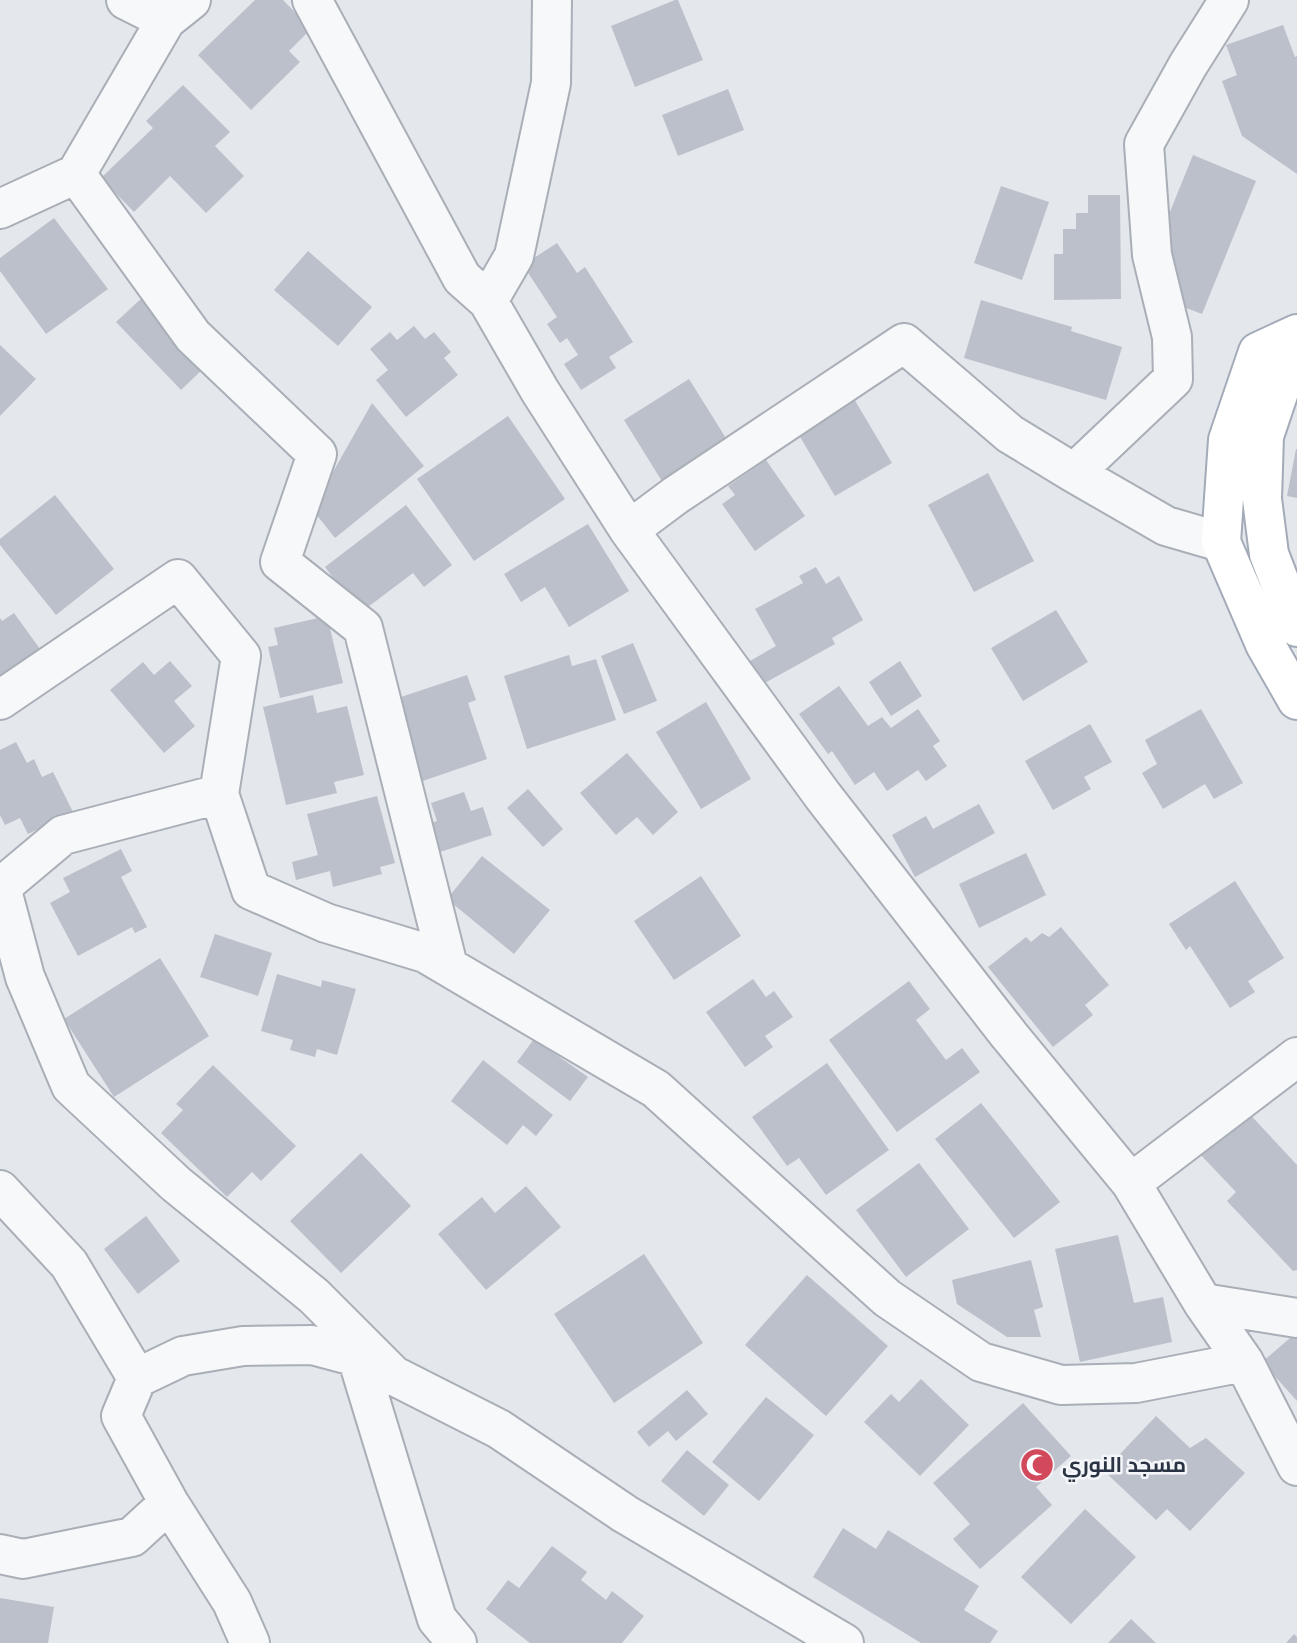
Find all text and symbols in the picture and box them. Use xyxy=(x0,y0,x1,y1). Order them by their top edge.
mosque icon: مسجد النوري xyxy=(1018,1446,1056,1484)
place label: مسجد النوري xyxy=(1062,1453,1186,1482)

